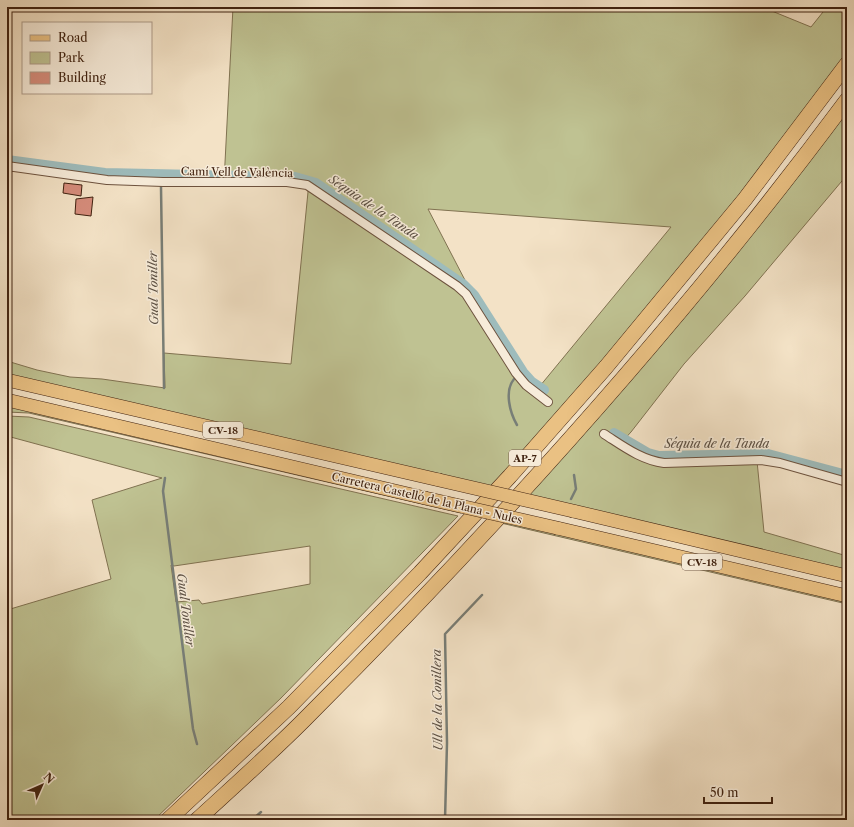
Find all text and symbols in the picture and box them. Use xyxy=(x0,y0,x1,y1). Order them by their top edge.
legend xyxy=(22,22,152,94)
text: Road xyxy=(58,30,88,45)
text: Park xyxy=(58,50,85,65)
text: Building xyxy=(58,70,106,85)
street label: Camí Vell de València xyxy=(181,164,293,180)
water label: Séquia de la Tanda xyxy=(325,171,422,243)
water label: Gual Toniller xyxy=(145,249,161,325)
road number: CV-18 xyxy=(203,422,243,438)
water label: Séquia de la Tanda xyxy=(663,436,770,451)
road number: AP-7 xyxy=(509,450,541,466)
street label: Carretera Castelló de la Plana - Nules xyxy=(330,469,524,527)
road number: CV-18 xyxy=(682,554,722,570)
water label: Gual Toniller xyxy=(174,572,198,649)
water label: Ull de la Conillera xyxy=(429,649,445,751)
north arrow xyxy=(22,765,62,805)
text: N xyxy=(41,770,58,787)
scale bar xyxy=(704,779,772,805)
text: 50 m xyxy=(710,785,739,800)

